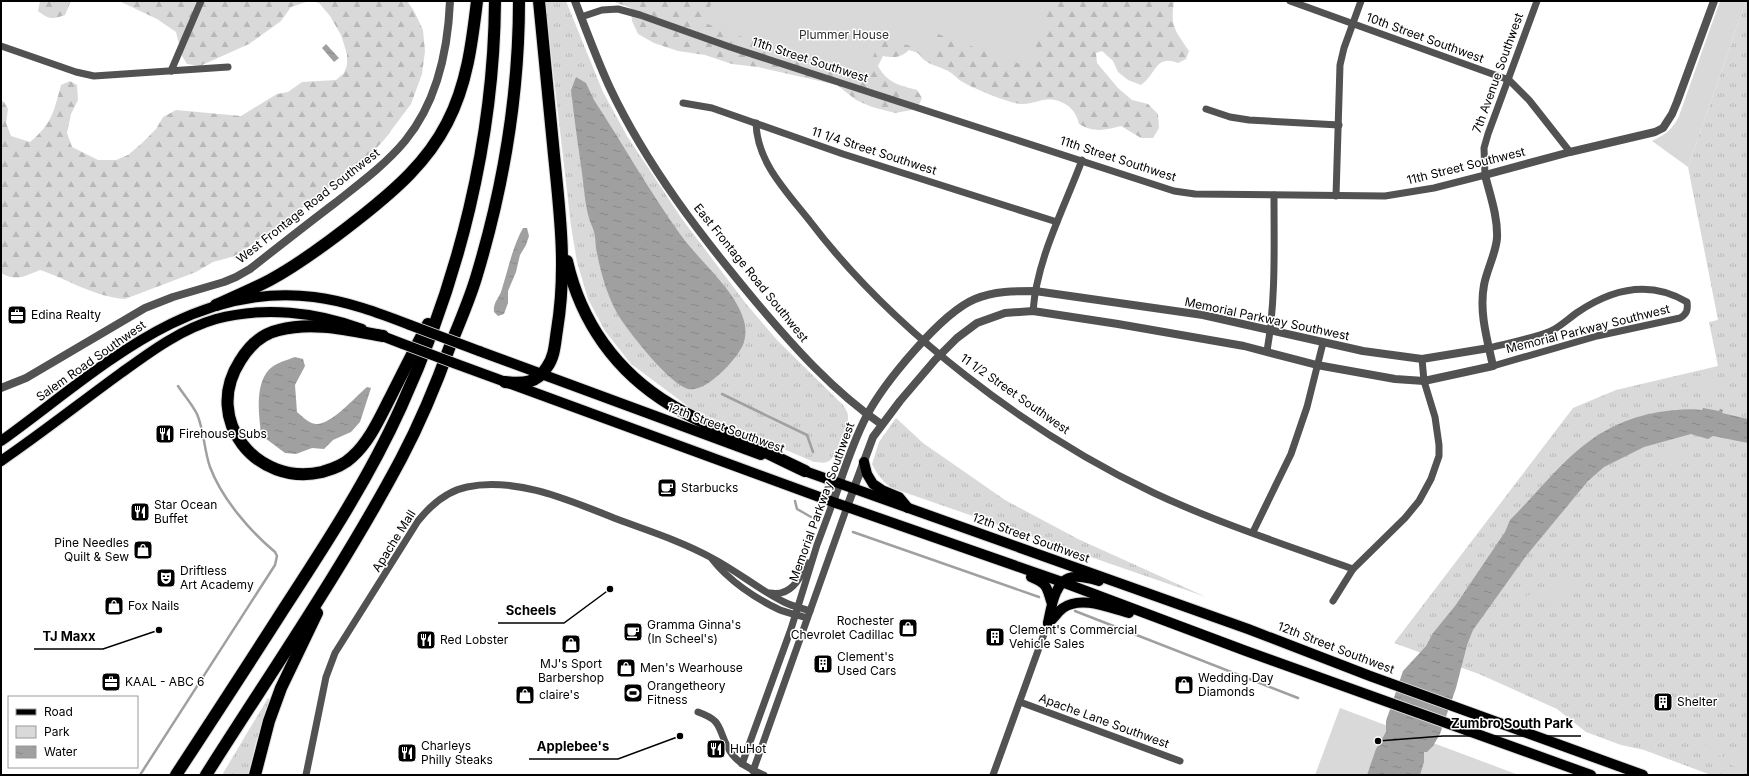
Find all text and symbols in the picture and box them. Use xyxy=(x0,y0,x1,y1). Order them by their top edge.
street label: 10th Street Southwest xyxy=(1364,9,1486,66)
street label: 7th Avenue Southwest xyxy=(1469,11,1526,135)
park label: Plummer House xyxy=(799,27,889,42)
street label: 11th Street Southwest xyxy=(750,34,870,85)
street label: 11 1/4 Street Southwest xyxy=(810,123,939,178)
street label: 11th Street Southwest xyxy=(1058,133,1178,184)
street label: 11th Street Southwest xyxy=(1405,144,1527,187)
street label: West Frontage Road Southwest xyxy=(233,145,382,266)
street label: East Frontage Road Southwest xyxy=(691,201,812,345)
street label: Memorial Parkway Southwest xyxy=(1183,294,1351,343)
street label: Memorial Parkway Southwest xyxy=(1504,301,1671,356)
office icon: Edina Realty xyxy=(6,304,28,326)
place label: Edina Realty xyxy=(31,307,101,322)
street label: Salem Road Southwest xyxy=(33,317,148,404)
street label: 11 1/2 Street Southwest xyxy=(958,350,1073,437)
street label: 12th Street Southwest xyxy=(665,399,787,456)
street label: Memorial Parkway Southwest xyxy=(786,420,857,583)
restaurant icon: Firehouse Subs xyxy=(154,423,176,445)
place label: Firehouse Subs xyxy=(179,426,267,441)
cafe icon: Starbucks xyxy=(656,477,678,499)
place label: Starbucks xyxy=(681,480,738,495)
place label: Star Ocean Buffet xyxy=(154,497,217,526)
restaurant icon: Star Ocean Buffet xyxy=(129,501,151,523)
street label: Apache Mall xyxy=(369,507,419,574)
street label: 12th Street Southwest xyxy=(970,509,1092,566)
place label: Pine Needles Quilt & Sew xyxy=(54,535,129,564)
shop icon: Pine Needles Quilt & Sew xyxy=(132,539,154,561)
place label: Driftless Art Academy xyxy=(180,563,254,592)
theatre icon: Driftless Art Academy xyxy=(155,567,177,589)
shop icon: Fox Nails xyxy=(103,595,125,617)
place label: Fox Nails xyxy=(128,598,179,613)
callout: Scheels xyxy=(498,598,564,623)
text: Scheels xyxy=(506,602,556,618)
place label: Rochester Chevrolet Cadillac xyxy=(791,613,894,642)
place label: Gramma Ginna's (In Scheel's) xyxy=(647,617,741,646)
shop icon: Rochester Chevrolet Cadillac xyxy=(897,617,919,639)
street label: 12th Street Southwest xyxy=(1276,618,1397,677)
cafe icon: Gramma Ginna's (In Scheel's) xyxy=(622,621,644,643)
place label: Clement's Commercial Vehicle Sales xyxy=(1009,622,1137,651)
callout: TJ Maxx xyxy=(34,624,103,649)
building icon: Clement's Commercial Vehicle Sales xyxy=(984,626,1006,648)
text: TJ Maxx xyxy=(43,628,96,644)
restaurant icon: Red Lobster xyxy=(415,629,437,651)
place label: Red Lobster xyxy=(440,632,509,647)
shop icon: MJ's Sport Barbershop xyxy=(560,633,582,655)
place label: Clement's Used Cars xyxy=(837,649,896,678)
building icon: Clement's Used Cars xyxy=(812,653,834,675)
place label: MJ's Sport Barbershop xyxy=(538,656,604,685)
shop icon: Men's Wearhouse xyxy=(615,657,637,679)
place label: Men's Wearhouse xyxy=(640,660,743,675)
place label: Wedding Day Diamonds xyxy=(1198,670,1274,699)
office icon: KAAL - ABC 6 xyxy=(100,671,122,693)
place label: KAAL - ABC 6 xyxy=(125,674,205,689)
shop icon: Wedding Day Diamonds xyxy=(1173,674,1195,696)
place label: Orangetheory Fitness xyxy=(647,678,726,707)
sports icon: Orangetheory Fitness xyxy=(622,682,644,704)
shop icon: claire's xyxy=(514,684,536,706)
place label: claire's xyxy=(539,687,579,702)
street label: Apache Lane Southwest xyxy=(1037,690,1171,751)
building icon: Shelter xyxy=(1652,691,1674,713)
place label: Shelter xyxy=(1677,694,1718,709)
legend xyxy=(8,696,138,768)
text: Road xyxy=(44,704,73,719)
callout: Zumbro South Park xyxy=(1443,711,1581,736)
text: Zumbro South Park xyxy=(1451,715,1574,731)
text: Park xyxy=(44,724,70,739)
callout: Applebee's xyxy=(529,734,618,759)
place label: Charleys Philly Steaks xyxy=(421,738,493,767)
text: Applebee's xyxy=(537,738,609,754)
restaurant icon: HuHot xyxy=(705,738,727,760)
place label: HuHot xyxy=(730,741,766,756)
restaurant icon: Charleys Philly Steaks xyxy=(396,742,418,764)
text: Water xyxy=(44,744,78,759)

